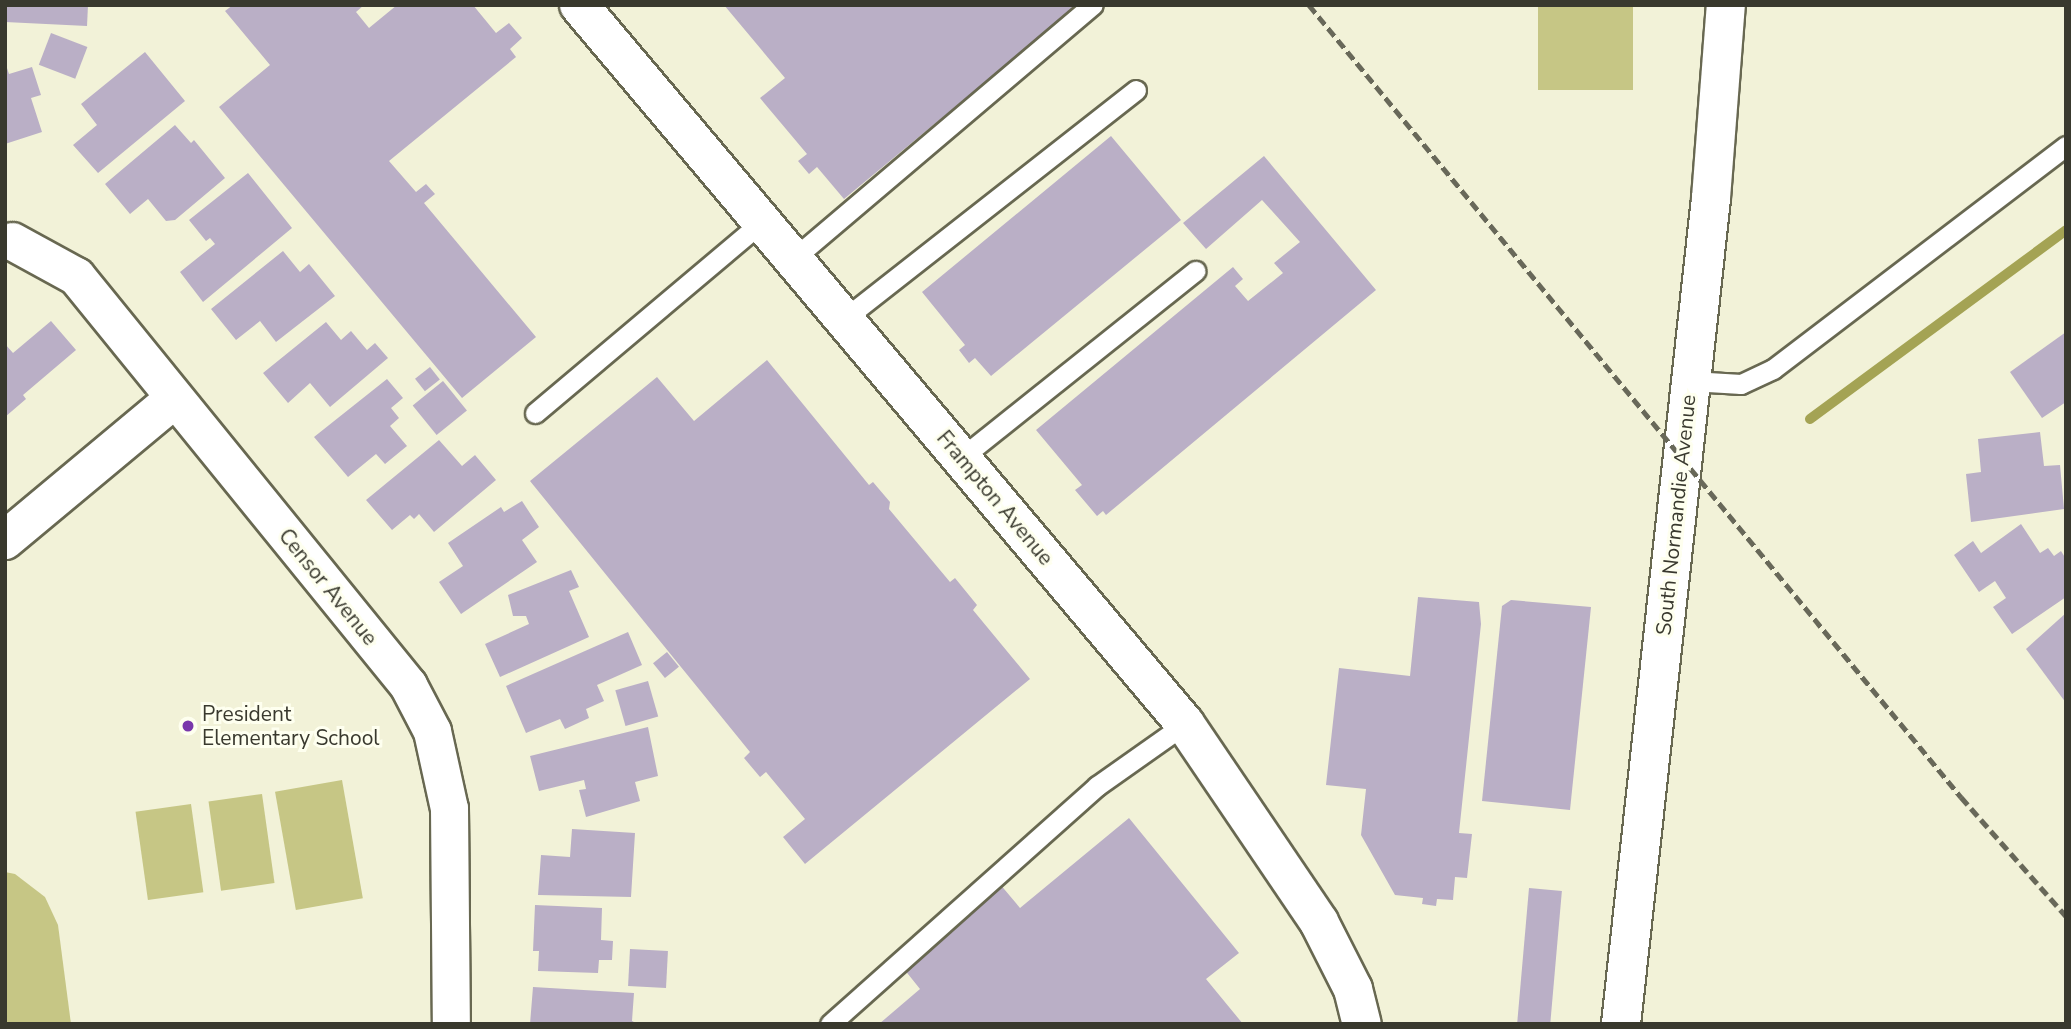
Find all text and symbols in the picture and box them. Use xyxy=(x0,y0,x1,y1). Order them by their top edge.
street label: South Normandie Avenue xyxy=(1651,393,1701,637)
street label: Frampton Avenue xyxy=(931,426,1059,570)
street label: Censor Avenue xyxy=(273,524,383,650)
place label: President Elementary School xyxy=(202,701,380,751)
marker: President Elementary School xyxy=(180,718,196,734)

